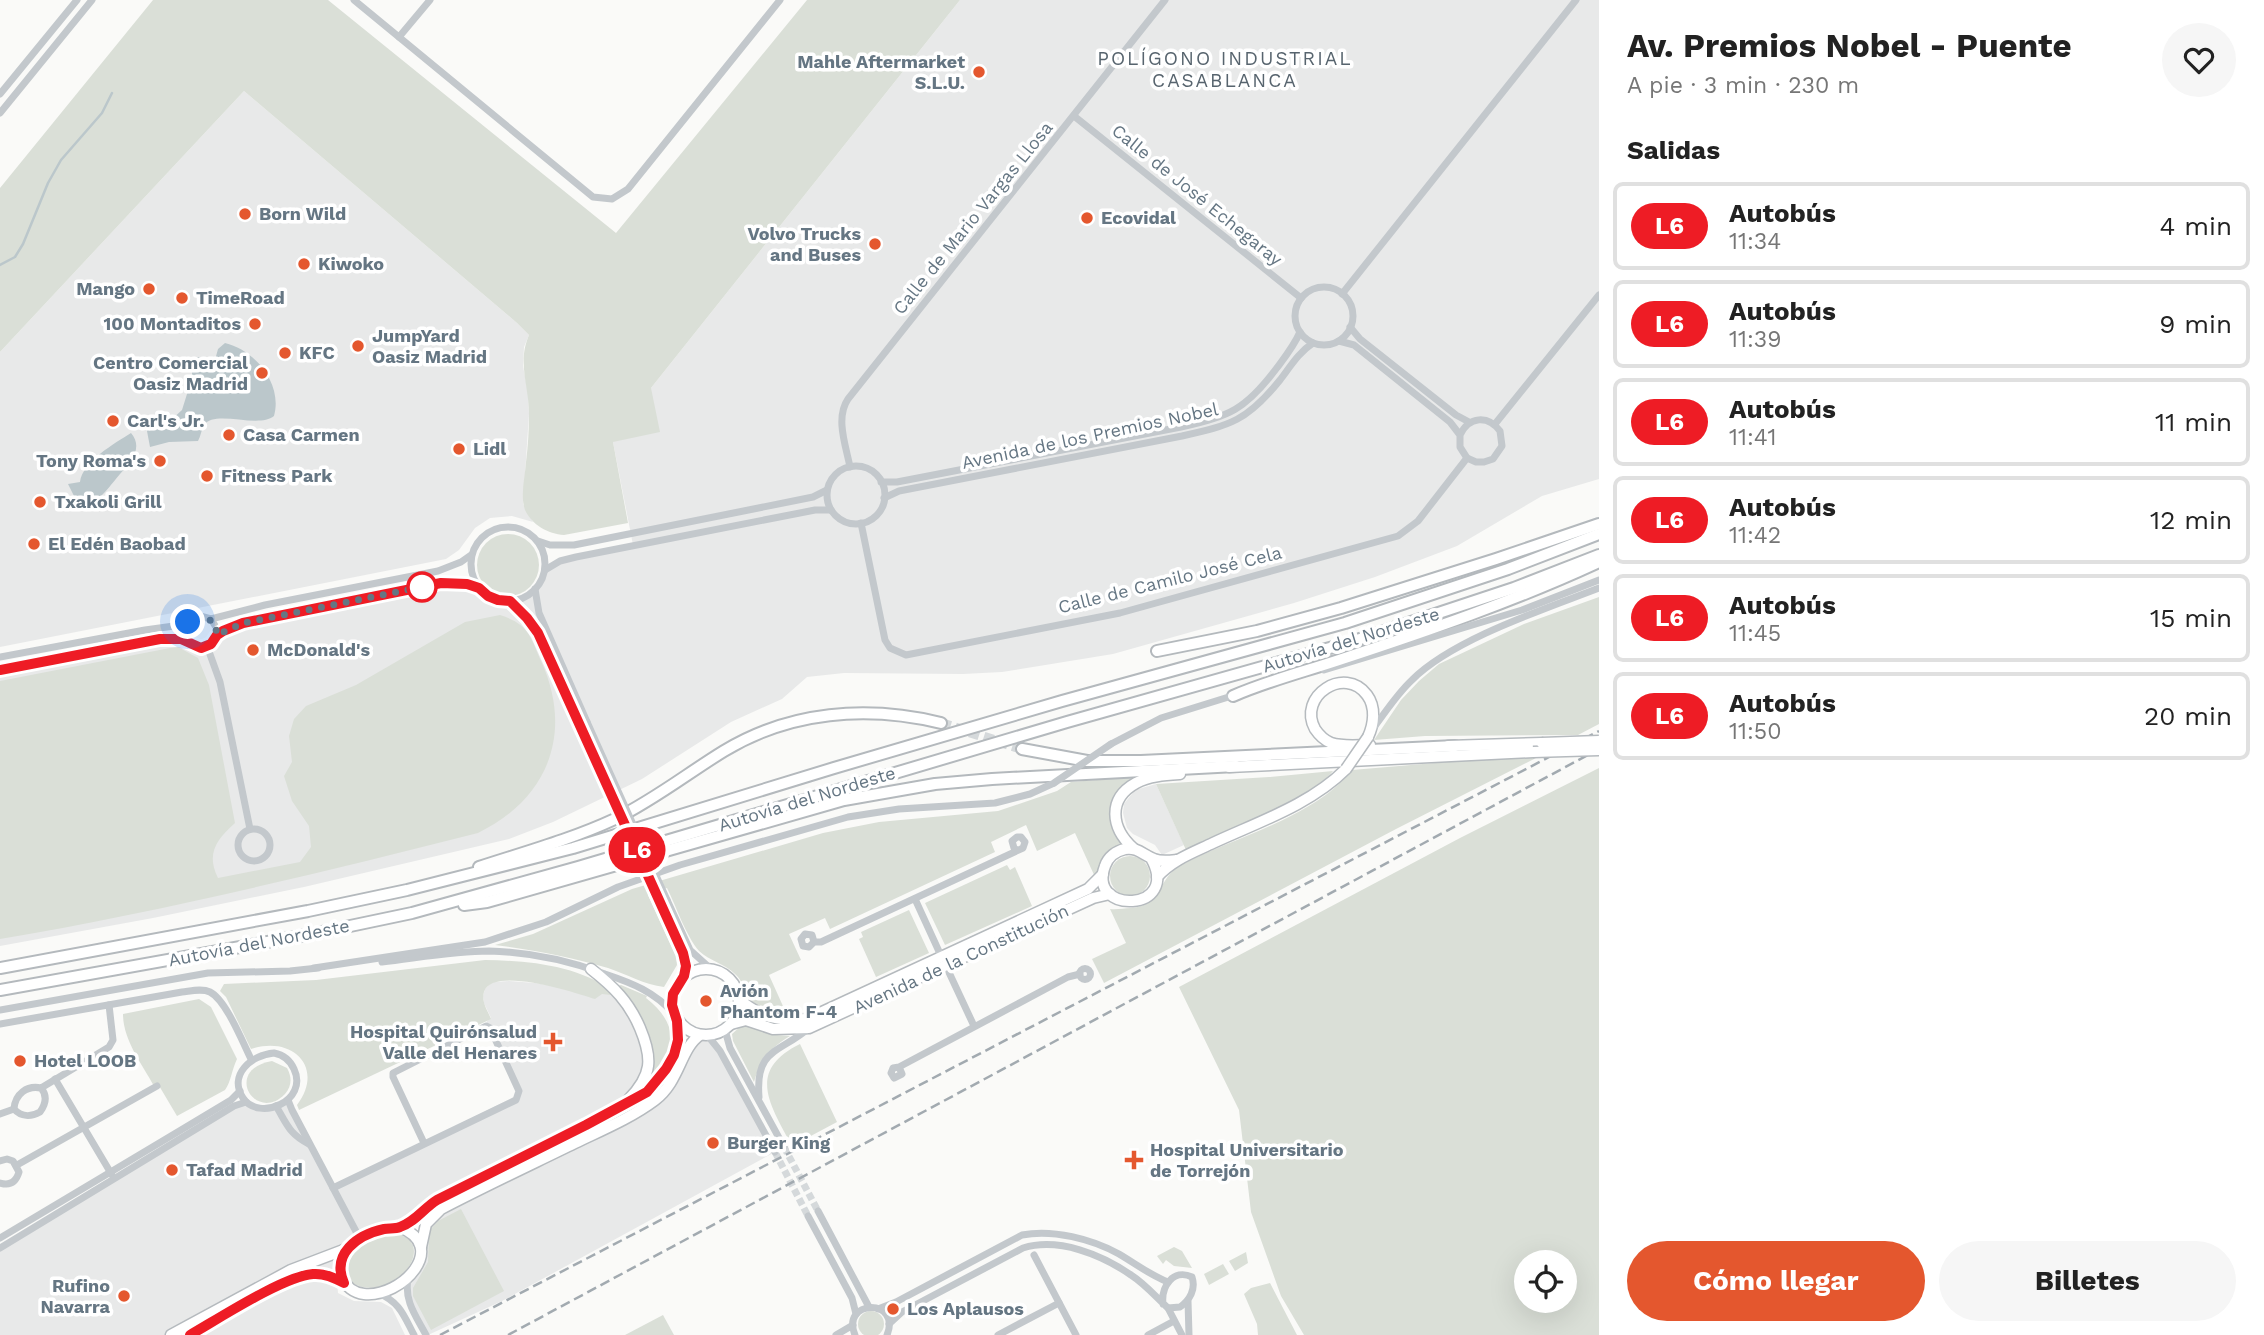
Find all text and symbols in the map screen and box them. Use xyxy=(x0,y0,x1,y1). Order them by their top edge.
button: heart xyxy=(2162,23,2236,97)
text: Av. Premios Nobel - Puente xyxy=(1627,26,2072,65)
district label: POLÍGONO INDUSTRIAL CASABLANCA xyxy=(1097,47,1353,92)
place label: Mahle Aftermarket S.L.U. xyxy=(797,51,965,93)
marker: Mahle Aftermarket S.L.U. xyxy=(971,64,987,80)
text: A pie · 3 min · 230 m xyxy=(1627,72,1859,99)
street label: Calle de Mario Vargas Llosa xyxy=(888,117,1057,318)
street label: Calle de José Echegaray xyxy=(1108,119,1287,270)
text: Salidas xyxy=(1627,135,1720,165)
text: Autobús xyxy=(1729,198,1836,228)
place label: Born Wild xyxy=(259,203,346,224)
marker: Born Wild xyxy=(237,206,253,222)
place label: Ecovidal xyxy=(1101,207,1176,228)
marker: Ecovidal xyxy=(1079,210,1095,226)
text: 4 min xyxy=(2159,211,2232,241)
text: L6 xyxy=(1655,212,1684,240)
place label: Volvo Trucks and Buses xyxy=(747,223,861,265)
text: 11:34 xyxy=(1729,228,1781,255)
marker: Volvo Trucks and Buses xyxy=(867,236,883,252)
place label: Kiwoko xyxy=(318,253,384,274)
marker: Kiwoko xyxy=(296,256,312,272)
place label: Mango xyxy=(76,278,135,299)
marker: Mango xyxy=(141,281,157,297)
place label: TimeRoad xyxy=(196,287,285,308)
marker: TimeRoad xyxy=(174,290,190,306)
text: Autobús xyxy=(1729,296,1836,326)
text: 9 min xyxy=(2159,309,2232,339)
text: L6 xyxy=(1655,310,1684,338)
place label: 100 Montaditos xyxy=(104,313,241,334)
marker: 100 Montaditos xyxy=(247,316,263,332)
place label: JumpYard Oasiz Madrid xyxy=(372,325,487,367)
text: 11:39 xyxy=(1729,326,1781,353)
marker: JumpYard Oasiz Madrid xyxy=(350,338,366,354)
place label: KFC xyxy=(299,342,335,363)
marker: KFC xyxy=(277,345,293,361)
place label: Centro Comercial Oasiz Madrid xyxy=(93,352,248,394)
marker: Centro Comercial Oasiz Madrid xyxy=(254,365,270,381)
text: Autobús xyxy=(1729,394,1836,424)
street label: Avenida de los Premios Nobel xyxy=(960,398,1221,473)
text: 11 min xyxy=(2155,407,2232,437)
text: L6 xyxy=(1655,408,1684,436)
place label: Carl's Jr. xyxy=(127,410,204,431)
marker: Carl's Jr. xyxy=(105,413,121,429)
place label: Casa Carmen xyxy=(243,424,360,445)
text: 11:41 xyxy=(1729,424,1776,451)
marker: Casa Carmen xyxy=(221,427,237,443)
place label: Lidl xyxy=(473,438,506,459)
marker: Lidl xyxy=(451,441,467,457)
place label: Tony Roma's xyxy=(36,450,146,471)
marker: Tony Roma's xyxy=(152,453,168,469)
place label: Fitness Park xyxy=(221,465,333,486)
marker: Fitness Park xyxy=(199,468,215,484)
place label: Txakoli Grill xyxy=(54,491,162,512)
text: Autobús xyxy=(1729,492,1836,522)
marker: Txakoli Grill xyxy=(32,494,48,510)
text: 12 min xyxy=(2150,505,2232,535)
text: L6 xyxy=(1655,506,1684,534)
text: 11:42 xyxy=(1729,522,1781,549)
place label: El Edén Baobad xyxy=(48,533,186,554)
marker: El Edén Baobad xyxy=(26,536,42,552)
street label: Calle de Camilo José Cela xyxy=(1056,542,1284,617)
unlabelled marker xyxy=(407,572,437,602)
text: Autobús xyxy=(1729,590,1836,620)
street label: Autovía del Nordeste xyxy=(1260,603,1442,676)
text: 15 min xyxy=(2150,603,2232,633)
your location xyxy=(170,604,205,639)
text: L6 xyxy=(1655,604,1684,632)
text: 11:45 xyxy=(1729,620,1781,647)
place label: McDonald's xyxy=(267,639,370,660)
marker: McDonald's xyxy=(245,642,261,658)
text: Autobús xyxy=(1729,688,1836,718)
text: 20 min xyxy=(2144,701,2232,731)
text: L6 xyxy=(1655,702,1684,730)
text: 11:50 xyxy=(1729,718,1781,745)
street label: Autovía del Nordeste xyxy=(716,762,898,835)
line badge: L6 xyxy=(606,827,668,873)
text: L6 xyxy=(623,836,651,864)
street label: Avenida de la Constitución xyxy=(850,899,1072,1018)
street label: Autovía del Nordeste xyxy=(167,915,351,970)
place label: Avión Phantom F-4 xyxy=(720,980,838,1022)
marker: Avión Phantom F-4 xyxy=(698,993,714,1009)
place label: Hospital Quirónsalud Valle del Henares xyxy=(350,1021,537,1063)
marker: Hospital Quirónsalud Valle del Henares xyxy=(543,1032,563,1052)
place label: Hotel LOOB xyxy=(34,1050,136,1071)
marker: Hotel LOOB xyxy=(12,1053,28,1069)
place label: Burger King xyxy=(727,1132,831,1153)
marker: Burger King xyxy=(705,1135,721,1151)
place label: Hospital Universitario de Torrejón xyxy=(1150,1139,1344,1181)
marker: Hospital Universitario de Torrejón xyxy=(1124,1150,1144,1170)
place label: Tafad Madrid xyxy=(186,1159,303,1180)
marker: Tafad Madrid xyxy=(164,1162,180,1178)
button: Cómo llegar xyxy=(1627,1241,1925,1321)
button: Billetes xyxy=(1939,1241,2236,1321)
map controls xyxy=(1514,1250,1577,1313)
button: locate xyxy=(1514,1250,1577,1313)
place label: Rufino Navarra xyxy=(41,1275,111,1317)
marker: Rufino Navarra xyxy=(116,1288,132,1304)
place label: Los Aplausos xyxy=(907,1298,1024,1319)
marker: Los Aplausos xyxy=(885,1301,901,1317)

